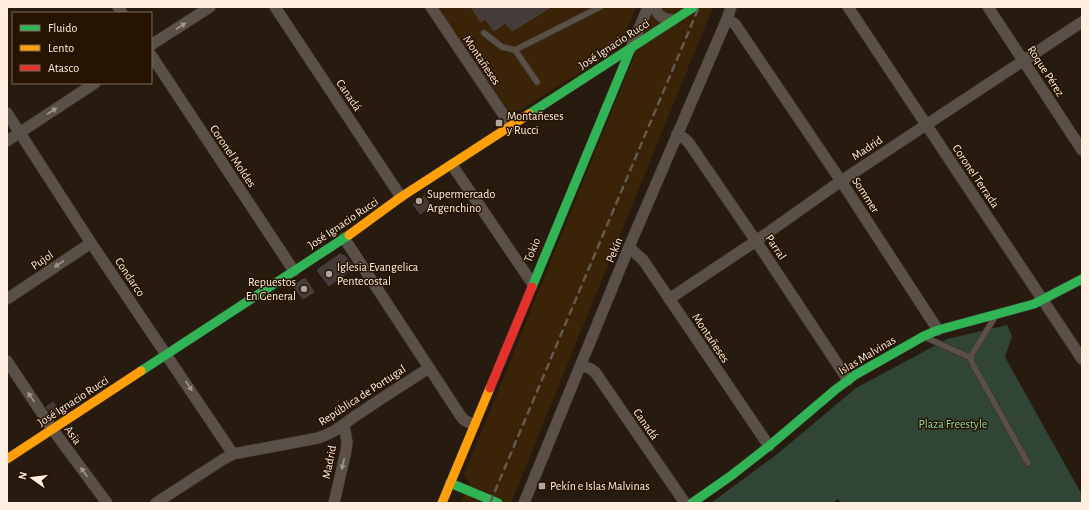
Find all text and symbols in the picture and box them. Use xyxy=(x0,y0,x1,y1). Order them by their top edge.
legend xyxy=(12,12,152,84)
street label: José Ignacio Rucci xyxy=(576,17,652,71)
text: Fluido xyxy=(48,22,77,34)
one-way arrow xyxy=(176,22,186,30)
street label: Montañeses xyxy=(461,33,503,87)
text: Lento xyxy=(48,42,74,54)
street label: Roque Pérez xyxy=(1025,44,1067,98)
text: Atasco xyxy=(48,62,79,74)
street label: Canadá xyxy=(334,77,364,113)
one-way arrow xyxy=(47,107,57,115)
place label: Montañeses y Rucci xyxy=(506,110,564,137)
marker: Montañeses y Rucci xyxy=(494,118,504,128)
street label: Coronel Moldes xyxy=(208,123,258,189)
street label: Madrid xyxy=(850,133,884,163)
street label: Coronel Terrada xyxy=(950,142,1002,210)
street label: Sommer xyxy=(850,175,882,215)
place label: Supermercado Argenchino xyxy=(427,188,496,214)
street label: José Ignacio Rucci xyxy=(306,195,380,251)
marker: Supermercado Argenchino xyxy=(414,196,424,206)
street label: Parral xyxy=(763,232,789,262)
street label: Tokio xyxy=(522,236,542,264)
street label: Pekín xyxy=(604,236,624,264)
street label: Pujol xyxy=(29,248,56,273)
street label: Condarco xyxy=(113,255,147,299)
one-way arrow xyxy=(54,260,64,268)
place label: Iglesia Evangelica Pentecostal xyxy=(337,261,419,287)
marker: Iglesia Evangelica Pentecostal xyxy=(324,269,334,279)
place label: Repuestos En General xyxy=(246,276,296,302)
marker: Repuestos En General xyxy=(299,284,309,294)
street label: Montañeses xyxy=(690,311,732,365)
street label: Islas Malvinas xyxy=(836,333,898,377)
street label: República de Portugal xyxy=(316,362,408,428)
street label: José Ignacio Rucci xyxy=(35,374,111,428)
one-way arrow xyxy=(185,380,192,392)
one-way arrow xyxy=(27,392,35,402)
street label: Canadá xyxy=(631,406,661,442)
park label: Plaza Freestyle xyxy=(919,418,987,431)
street label: Asia xyxy=(62,423,84,447)
street label: Madrid xyxy=(320,444,338,480)
north arrow xyxy=(12,458,52,498)
one-way arrow xyxy=(340,458,346,470)
one-way arrow xyxy=(80,466,88,477)
text: N xyxy=(17,471,29,481)
place label: Pekín e Islas Malvinas xyxy=(550,480,650,492)
marker: Pekín e Islas Malvinas xyxy=(537,481,547,491)

